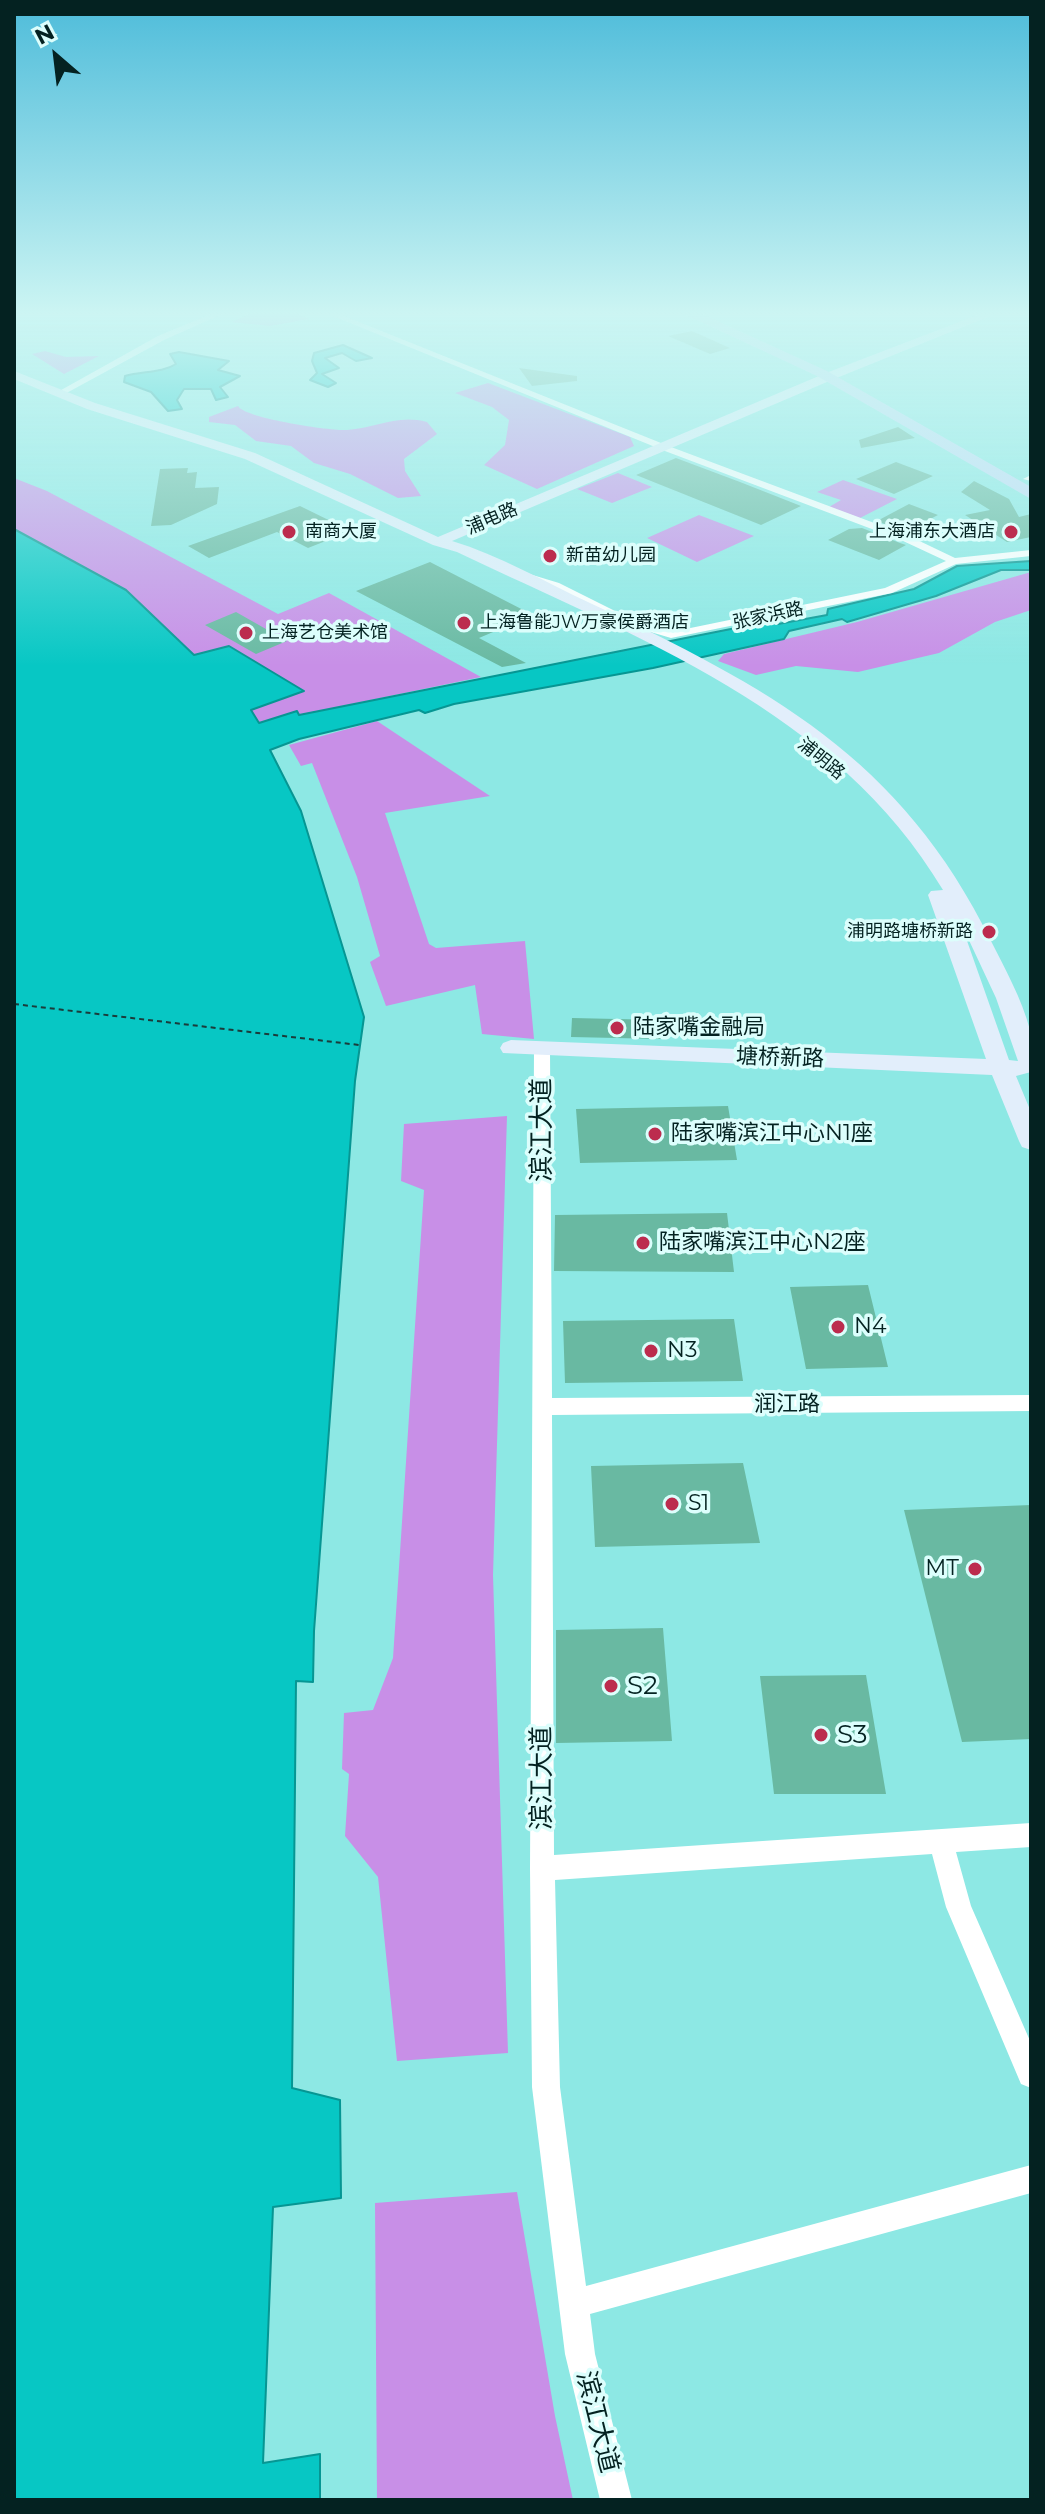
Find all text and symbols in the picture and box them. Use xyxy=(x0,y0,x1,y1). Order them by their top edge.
north arrow xyxy=(16,16,96,96)
text: N xyxy=(30,18,59,50)
street label: 浦电路 xyxy=(463,499,521,539)
place label: 南商大厦 xyxy=(305,521,377,543)
place label: 上海浦东大酒店 xyxy=(869,521,995,543)
marker: 南商大厦 xyxy=(280,523,298,541)
marker: 上海浦东大酒店 xyxy=(1002,523,1020,541)
place label: 新苗幼儿园 xyxy=(566,545,656,567)
marker: 新苗幼儿园 xyxy=(541,547,559,565)
street label: 张家浜路 xyxy=(731,598,805,634)
place label: 上海鲁能JW万豪侯爵酒店 xyxy=(480,612,689,634)
marker: 上海鲁能JW万豪侯爵酒店 xyxy=(455,614,473,632)
place label: 上海艺仓美术馆 xyxy=(262,622,388,644)
marker: 上海艺仓美术馆 xyxy=(237,624,255,642)
street label: 浦明路 xyxy=(793,734,849,784)
place label: 浦明路塘桥新路 xyxy=(847,921,973,943)
marker: 浦明路塘桥新路 xyxy=(980,923,998,941)
place label: 陆家嘴金融局 xyxy=(633,1015,765,1041)
marker: 陆家嘴金融局 xyxy=(608,1019,626,1037)
street label: 塘桥新路 xyxy=(736,1043,824,1073)
street label: 滨江大道 xyxy=(526,1078,558,1182)
place label: 陆家嘴滨江中心N1座 xyxy=(671,1121,873,1147)
marker: 陆家嘴滨江中心N1座 xyxy=(646,1125,664,1143)
place label: 陆家嘴滨江中心N2座 xyxy=(659,1230,865,1256)
marker: 陆家嘴滨江中心N2座 xyxy=(634,1234,652,1252)
place label: N4 xyxy=(854,1314,886,1340)
marker: N4 xyxy=(829,1318,847,1336)
place label: N3 xyxy=(667,1338,697,1364)
marker: N3 xyxy=(642,1342,660,1360)
street label: 润江路 xyxy=(754,1392,820,1418)
place label: S1 xyxy=(688,1491,709,1517)
marker: S1 xyxy=(663,1495,681,1513)
place label: MT xyxy=(925,1556,959,1582)
marker: MT xyxy=(966,1560,984,1578)
place label: S2 xyxy=(627,1670,658,1702)
marker: S2 xyxy=(602,1677,620,1695)
place label: S3 xyxy=(837,1719,867,1751)
street label: 滨江大道 xyxy=(526,1726,558,1830)
marker: S3 xyxy=(812,1726,830,1744)
street label: 滨江大道 xyxy=(569,2368,625,2476)

